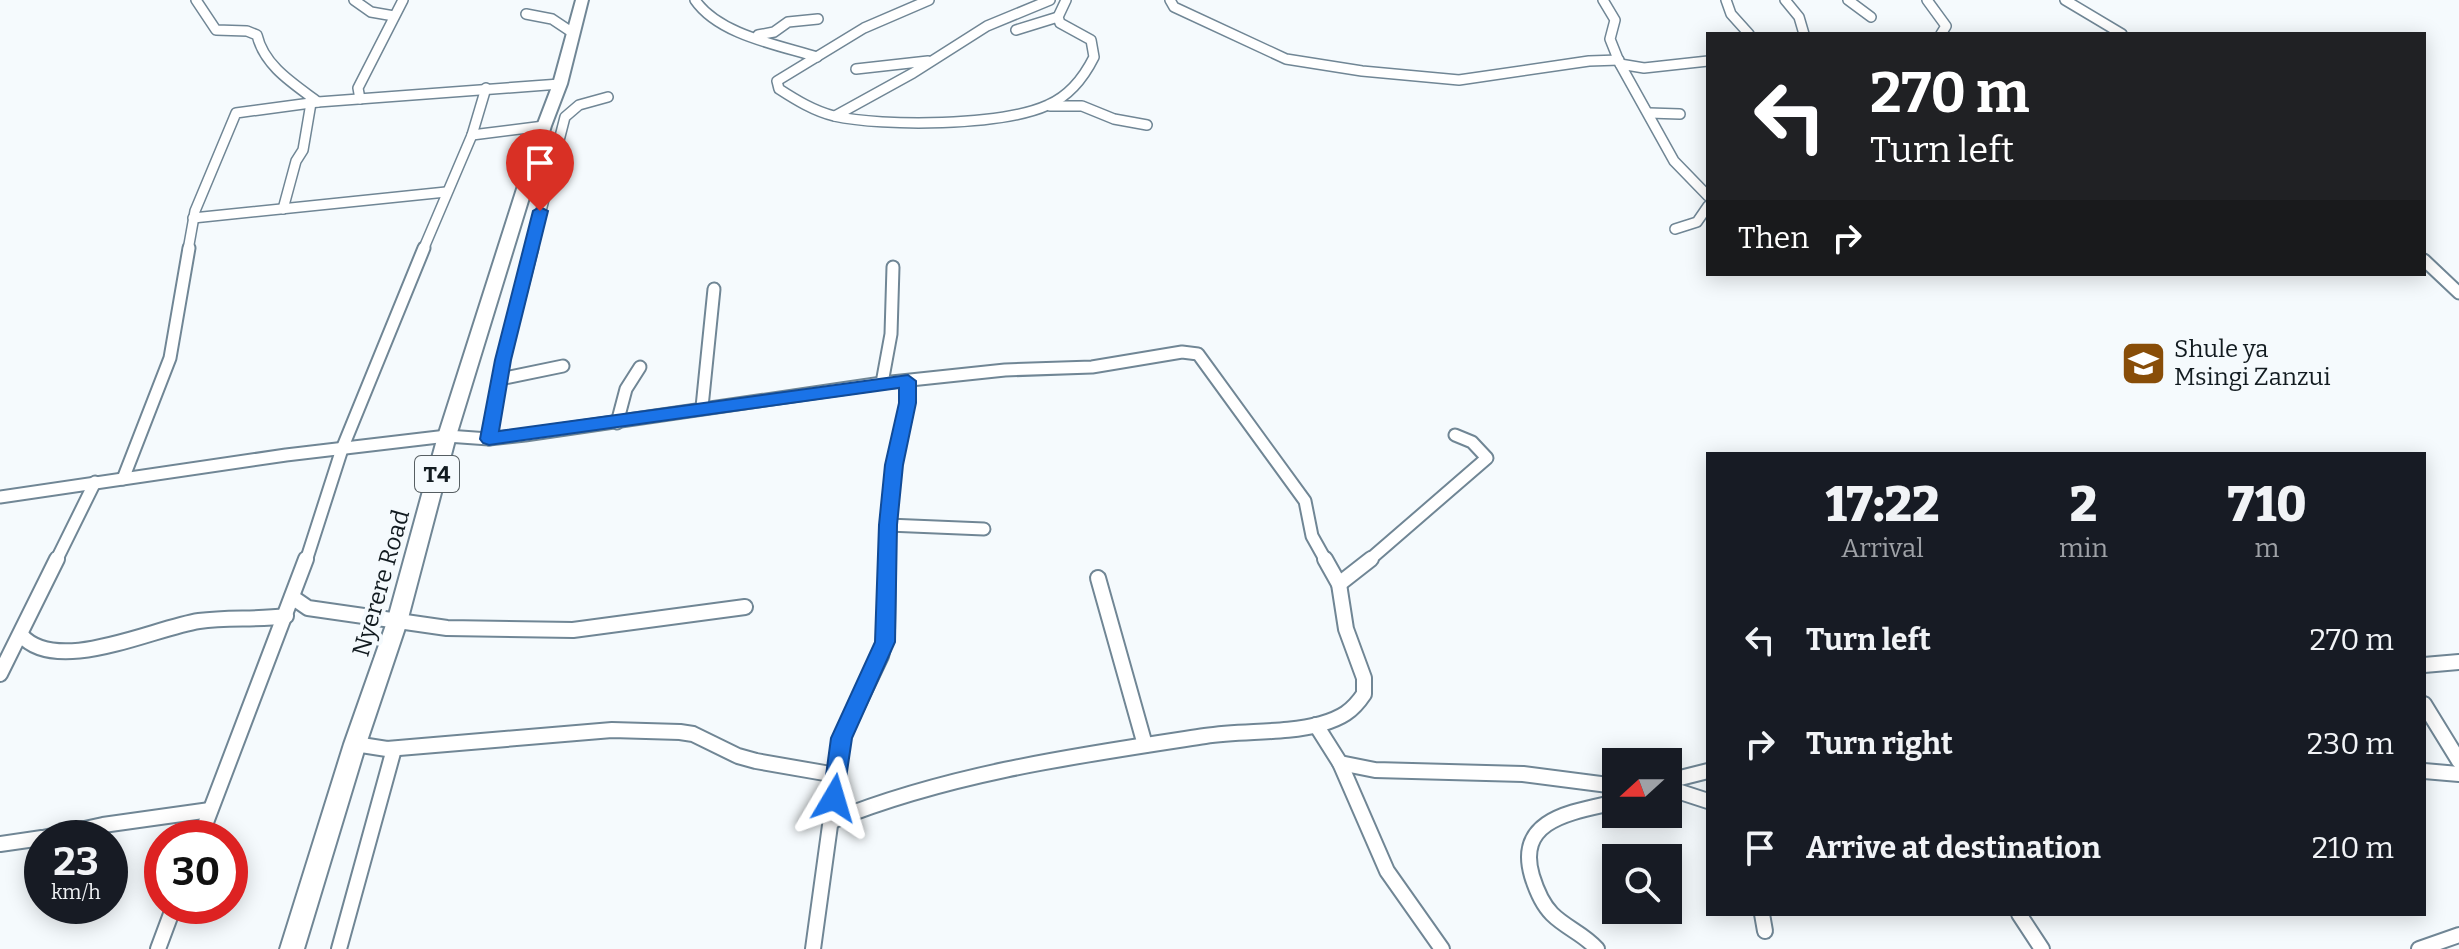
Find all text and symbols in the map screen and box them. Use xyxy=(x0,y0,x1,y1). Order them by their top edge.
text: 270 m xyxy=(1870,60,2030,127)
icon: left xyxy=(1738,64,1842,168)
text: Turn left xyxy=(1870,128,2014,172)
pin xyxy=(506,129,574,211)
icon: arrive xyxy=(518,141,562,185)
icon: right xyxy=(1825,216,1869,260)
text: Then xyxy=(1738,220,1809,256)
place label: Shule ya Msingi Zanzui xyxy=(2174,335,2331,391)
school or university icon: Shule ya Msingi Zanzui xyxy=(2119,339,2167,387)
road number: T4 xyxy=(415,456,459,492)
text: 17:22 xyxy=(1825,476,1940,534)
text: 2 xyxy=(2070,476,2097,534)
text: 710 xyxy=(2227,476,2307,534)
street label: Nyerere Road xyxy=(347,506,415,660)
text: Arrival xyxy=(1841,533,1924,564)
text: min xyxy=(2059,533,2108,564)
text: m xyxy=(2255,533,2279,564)
icon: left xyxy=(1738,618,1782,662)
text: Turn left xyxy=(1806,622,1931,658)
text: 270 m xyxy=(2310,622,2394,658)
icon: right xyxy=(1738,722,1782,766)
text: Turn right xyxy=(1806,726,1953,762)
text: 230 m xyxy=(2307,726,2394,762)
north arrow xyxy=(1602,748,1682,828)
map controls xyxy=(1602,748,1682,924)
position arrow xyxy=(792,756,876,840)
speed limit sign: 30 xyxy=(144,820,248,924)
icon: arrive xyxy=(1738,826,1782,870)
text: Arrive at destination xyxy=(1806,830,2101,866)
text: 210 m xyxy=(2312,830,2394,866)
text: 23 xyxy=(53,838,99,886)
button: search xyxy=(1602,844,1682,924)
text: km/h xyxy=(51,880,101,904)

